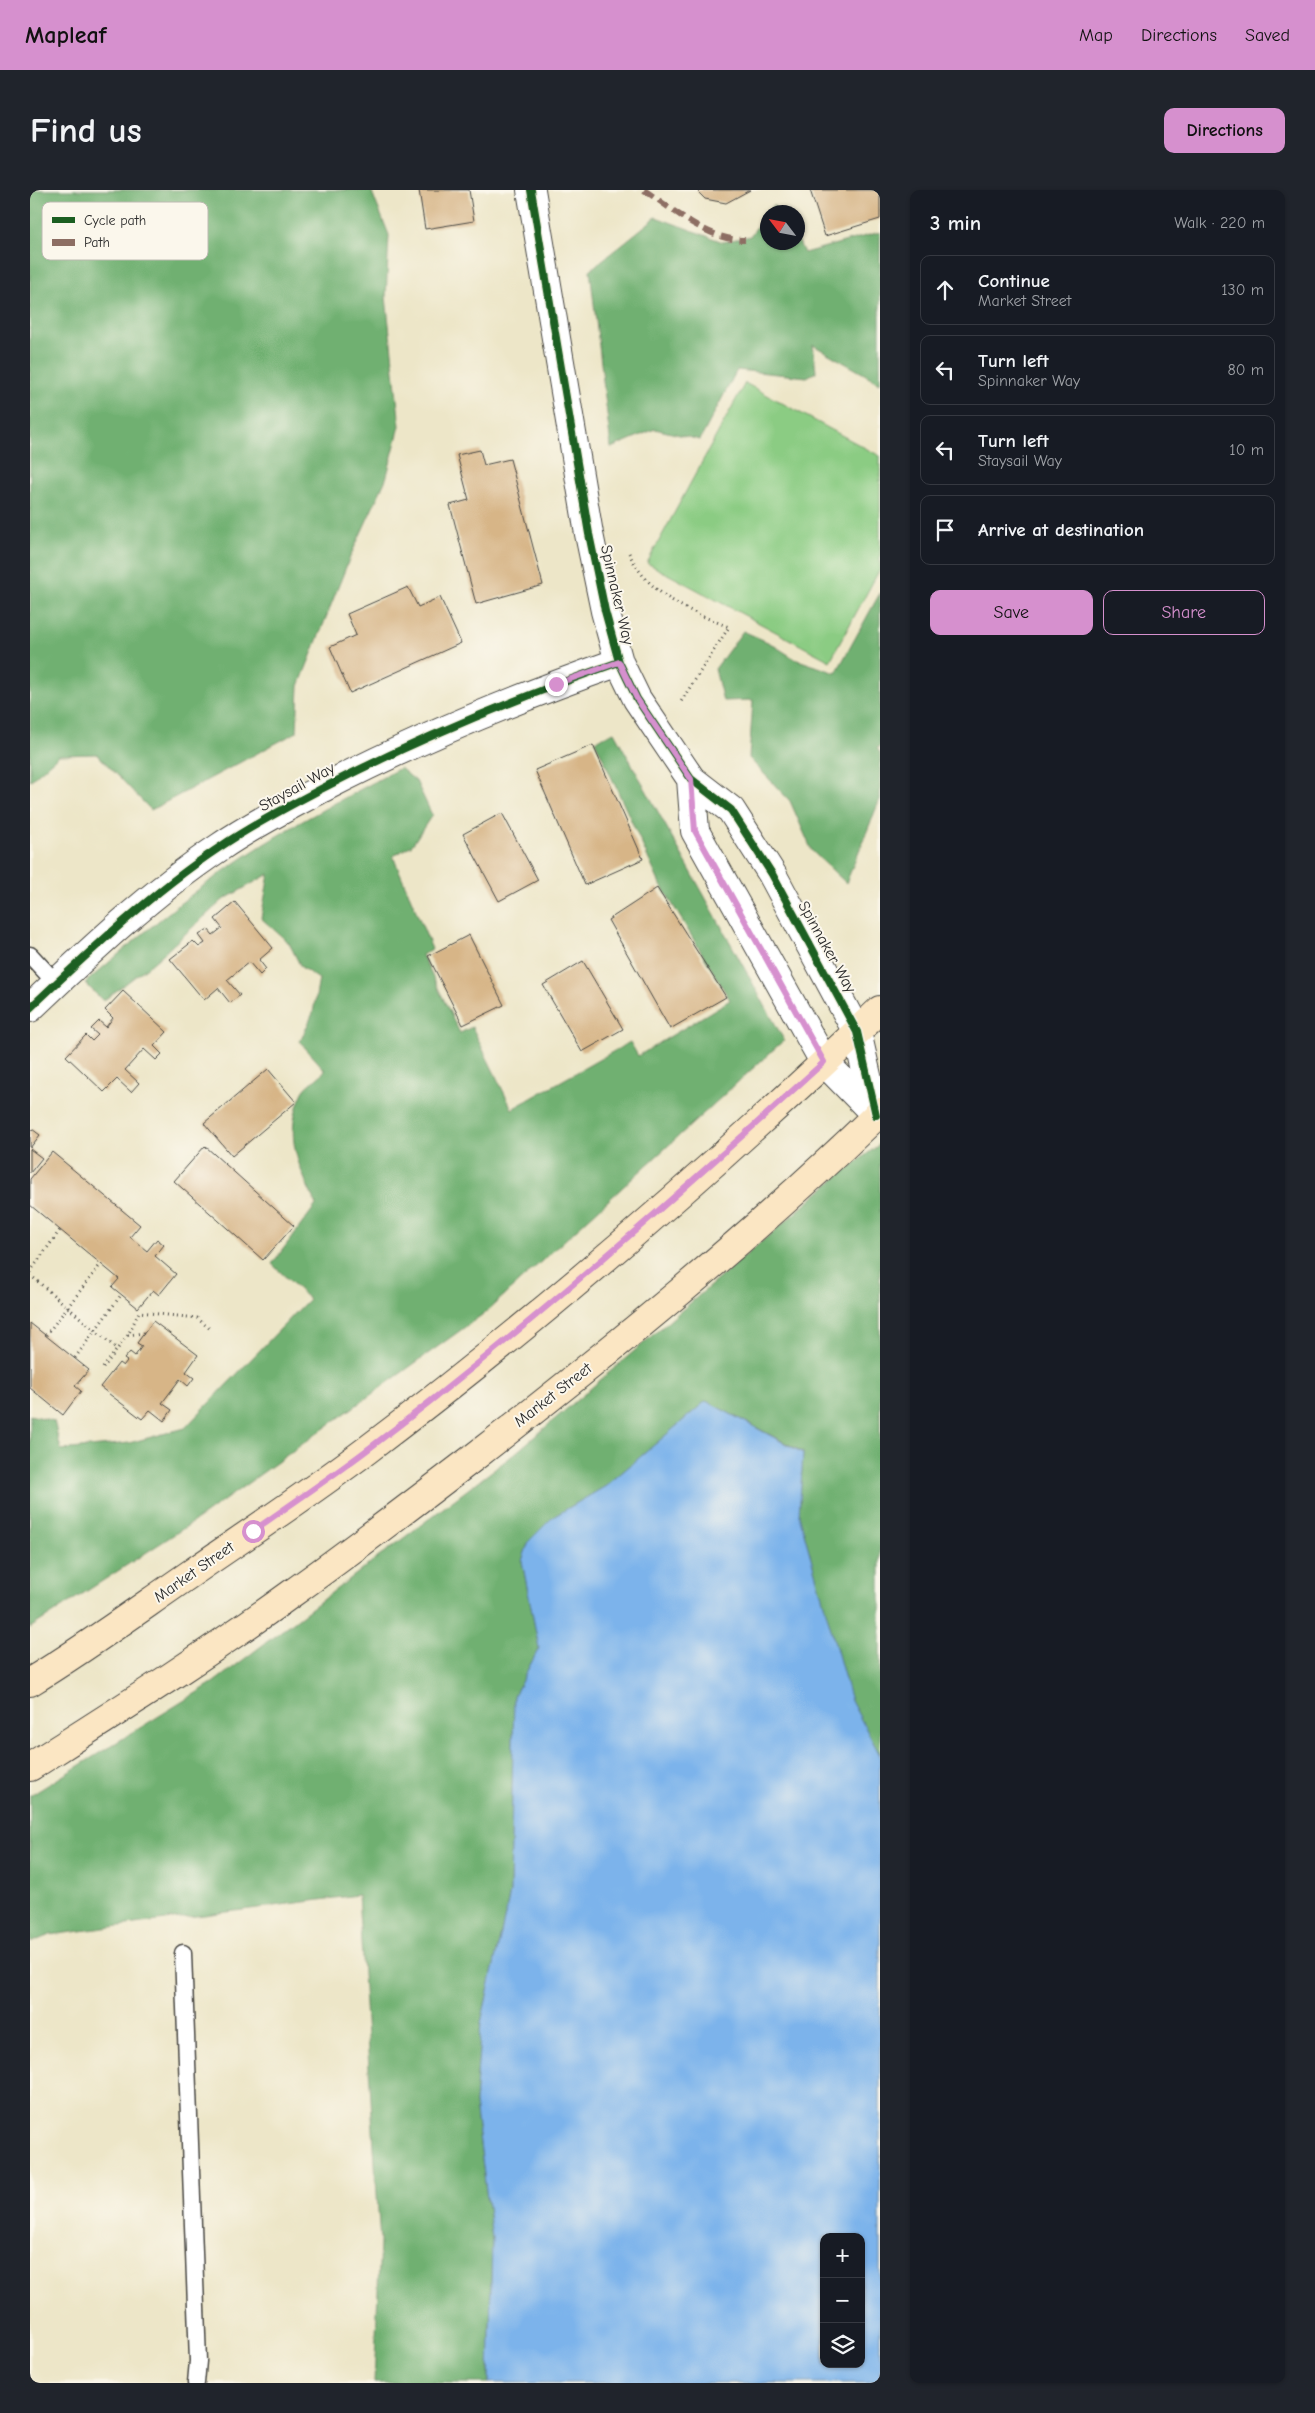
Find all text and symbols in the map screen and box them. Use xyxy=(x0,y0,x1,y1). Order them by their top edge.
text: Mapleaf xyxy=(25,21,106,49)
text: Map xyxy=(1079,25,1113,46)
text: Directions xyxy=(1141,25,1217,46)
text: Saved xyxy=(1245,25,1290,46)
button: Directions xyxy=(1164,108,1285,153)
text: Find us xyxy=(30,110,142,151)
legend xyxy=(42,202,208,260)
north arrow xyxy=(760,205,805,250)
text: 3 min xyxy=(930,211,981,235)
text: Cycle path xyxy=(84,212,146,229)
text: Walk · 220 m xyxy=(1174,214,1265,232)
text: Path xyxy=(84,234,110,251)
text: Continue xyxy=(978,270,1050,292)
icon: ahead xyxy=(931,276,959,304)
text: 130 m xyxy=(1221,281,1264,299)
text: Market Street xyxy=(978,292,1071,310)
text: Turn left xyxy=(978,350,1049,372)
icon: left xyxy=(931,356,959,384)
text: 80 m xyxy=(1227,361,1264,379)
text: Spinnaker Way xyxy=(978,372,1080,390)
text: Turn left xyxy=(978,430,1049,452)
icon: left xyxy=(931,436,959,464)
text: 10 m xyxy=(1229,441,1264,459)
text: Staysail Way xyxy=(978,452,1062,470)
icon: arrive xyxy=(931,516,959,544)
text: Arrive at destination xyxy=(978,519,1144,541)
street label: Spinnaker Way xyxy=(597,543,637,648)
button: Save xyxy=(930,590,1093,635)
button: Share xyxy=(1103,590,1265,635)
route end xyxy=(545,673,568,696)
street label: Staysail Way xyxy=(256,758,339,815)
street label: Spinnaker Way xyxy=(794,898,860,997)
street label: Market Street xyxy=(511,1359,596,1431)
route start xyxy=(242,1520,265,1543)
street label: Market Street xyxy=(151,1538,238,1606)
map controls xyxy=(820,2233,865,2368)
button: + xyxy=(820,2233,865,2278)
button: − xyxy=(820,2278,865,2323)
button: layers xyxy=(820,2323,865,2368)

